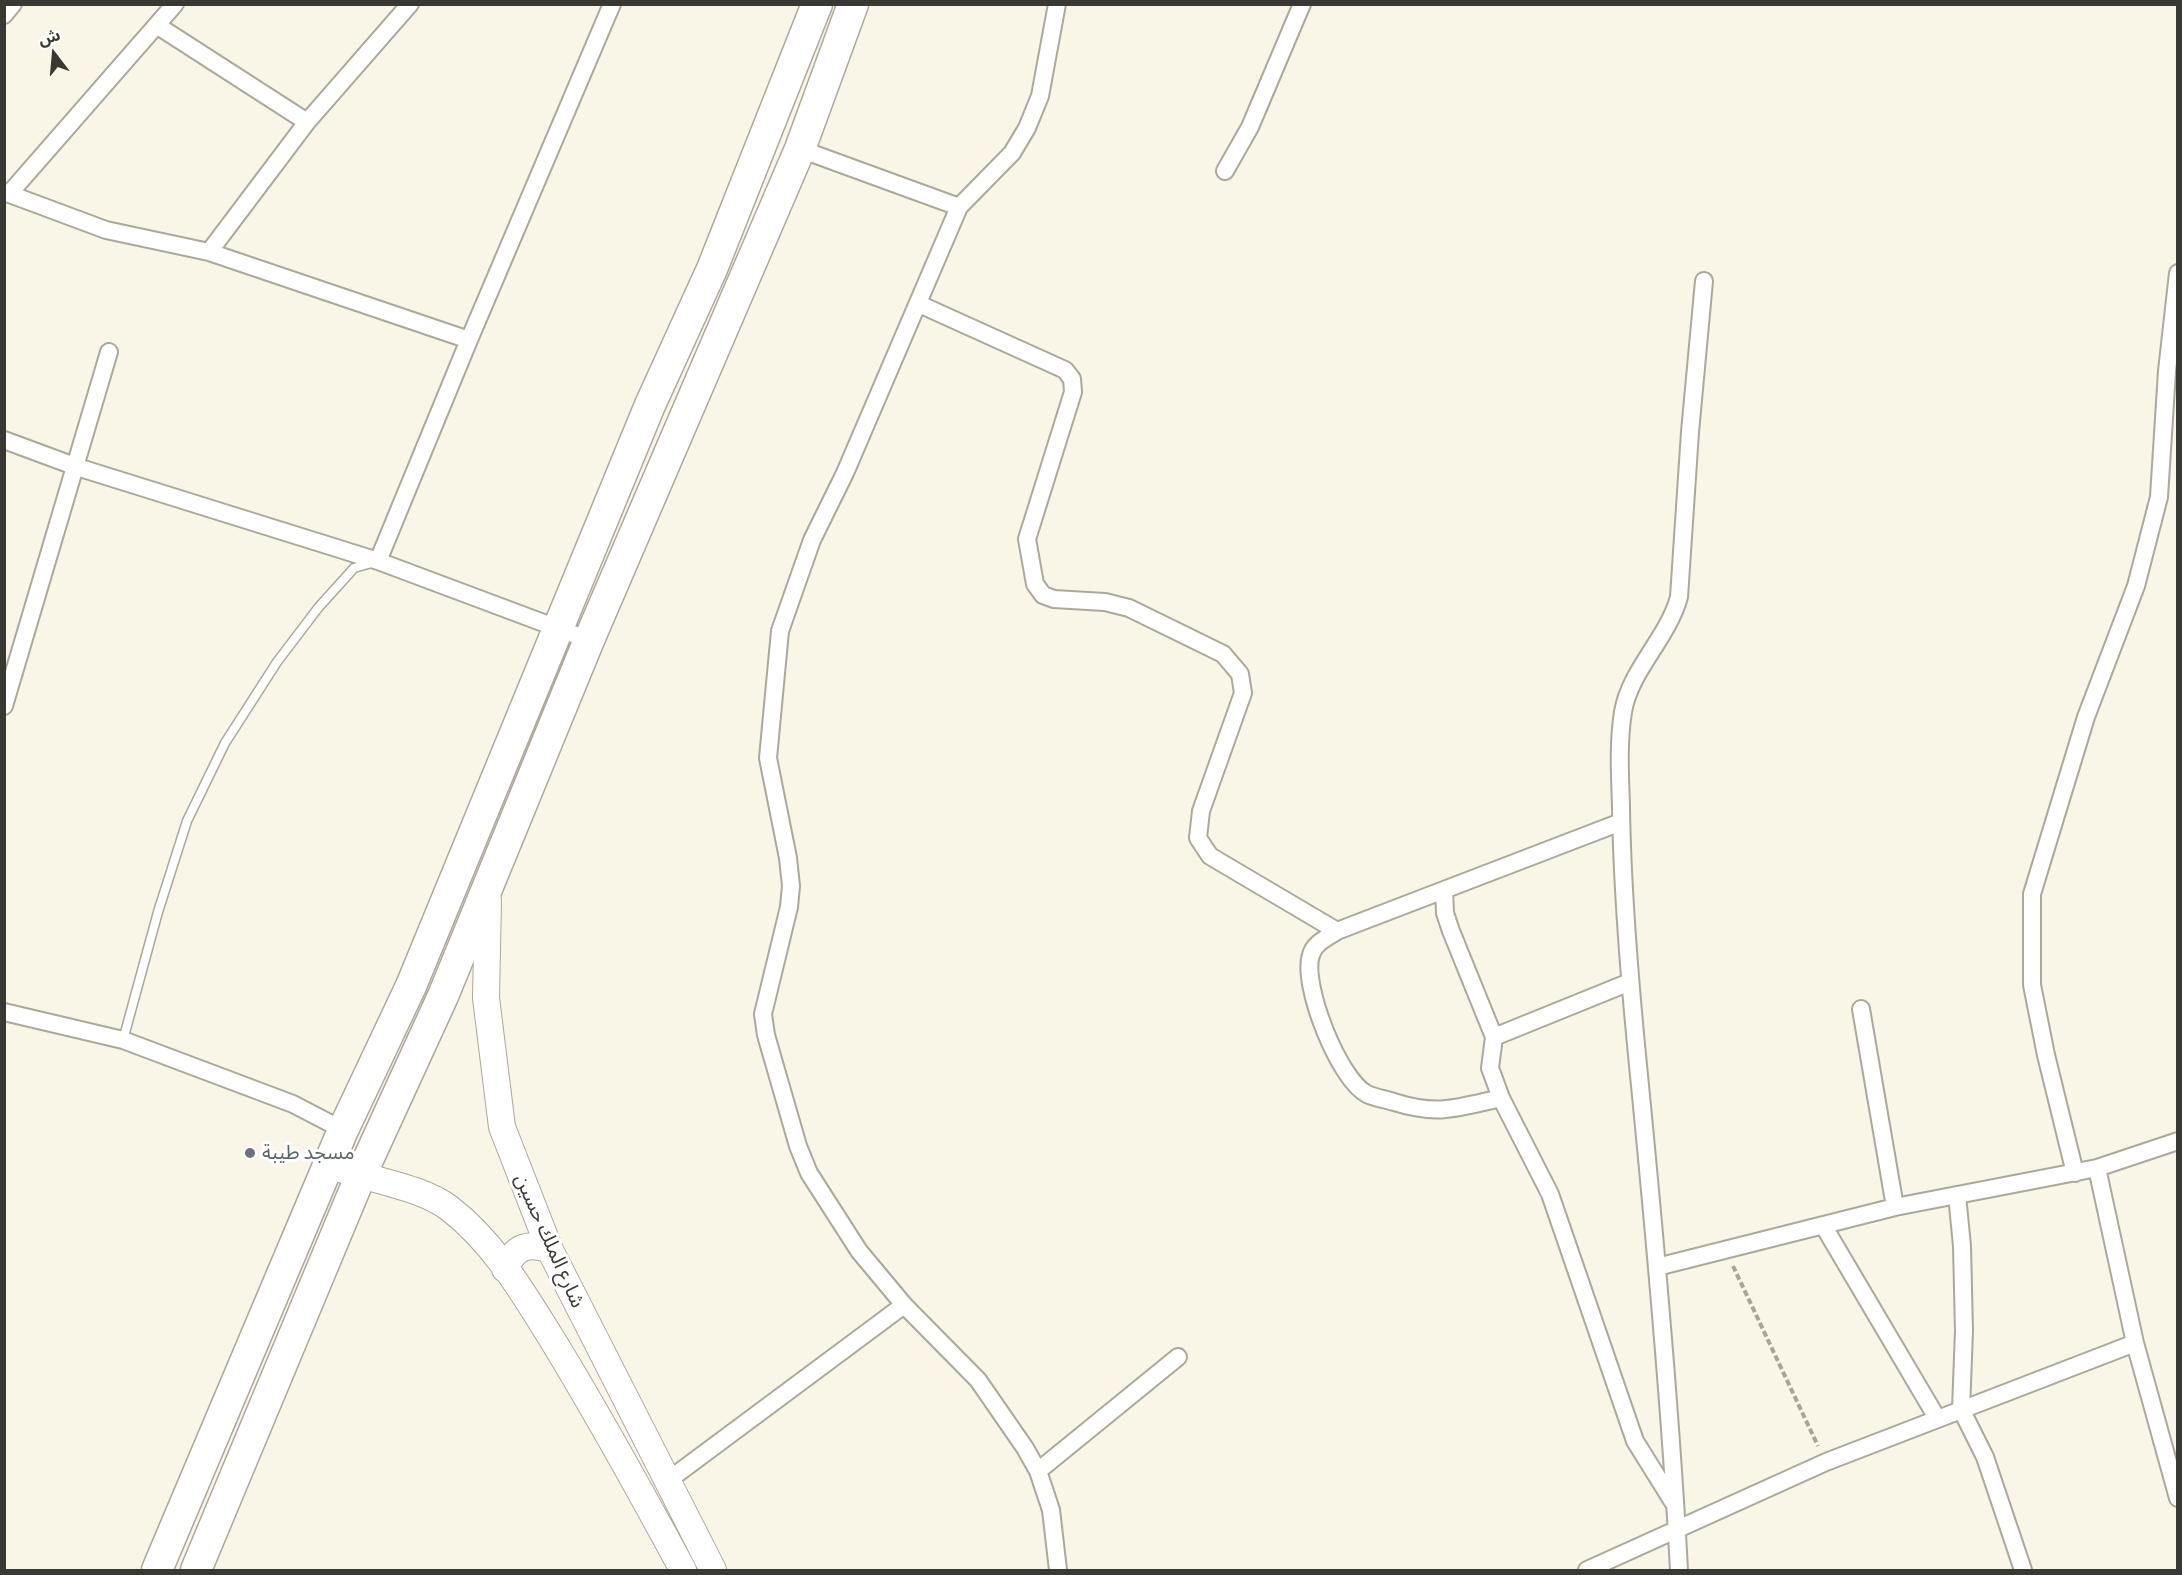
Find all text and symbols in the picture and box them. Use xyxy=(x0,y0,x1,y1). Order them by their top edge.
text: ش xyxy=(35,23,63,50)
north arrow xyxy=(24,24,84,84)
place label: مسجد طيبة xyxy=(262,1141,354,1165)
marker: مسجد طيبة xyxy=(243,1146,257,1160)
street label: شارع الملك حسين xyxy=(509,1170,589,1312)

